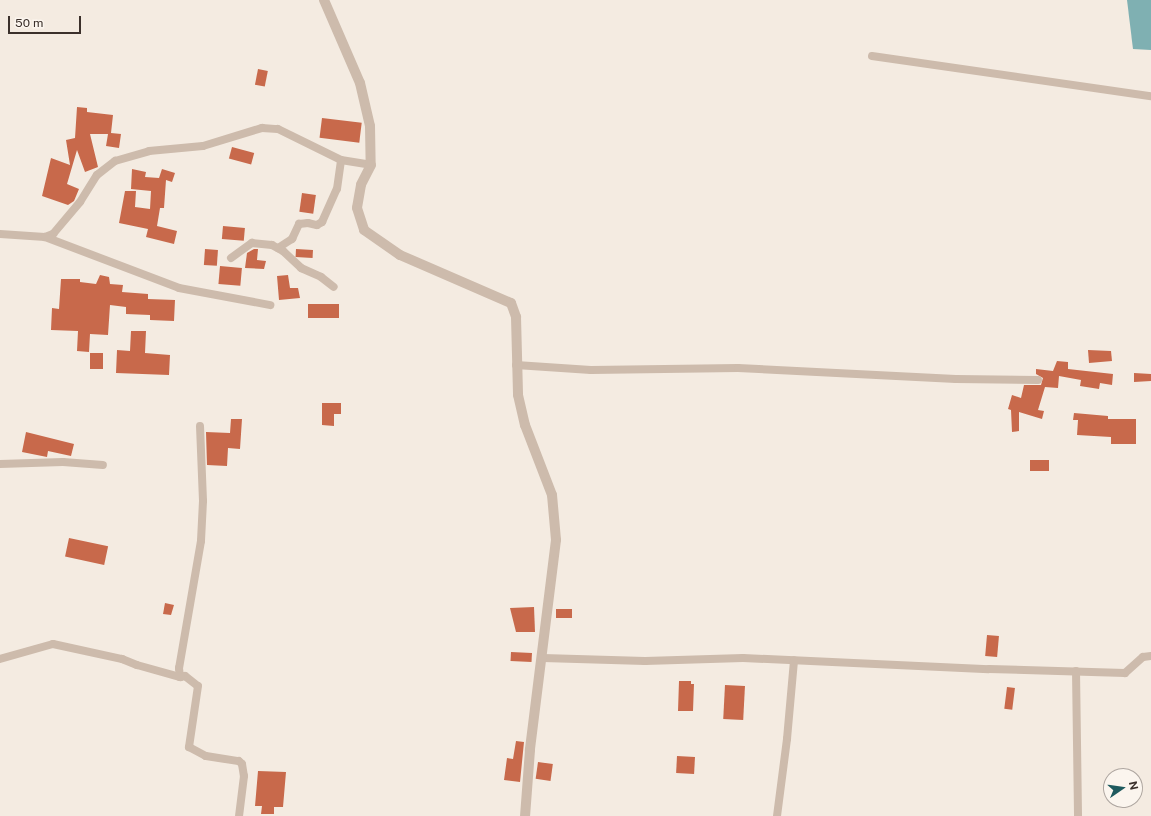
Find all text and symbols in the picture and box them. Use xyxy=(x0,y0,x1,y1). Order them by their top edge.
scale bar xyxy=(10,8,83,34)
text: 50 m xyxy=(15,16,43,30)
north arrow xyxy=(1103,768,1143,808)
text: N xyxy=(1127,780,1141,791)

